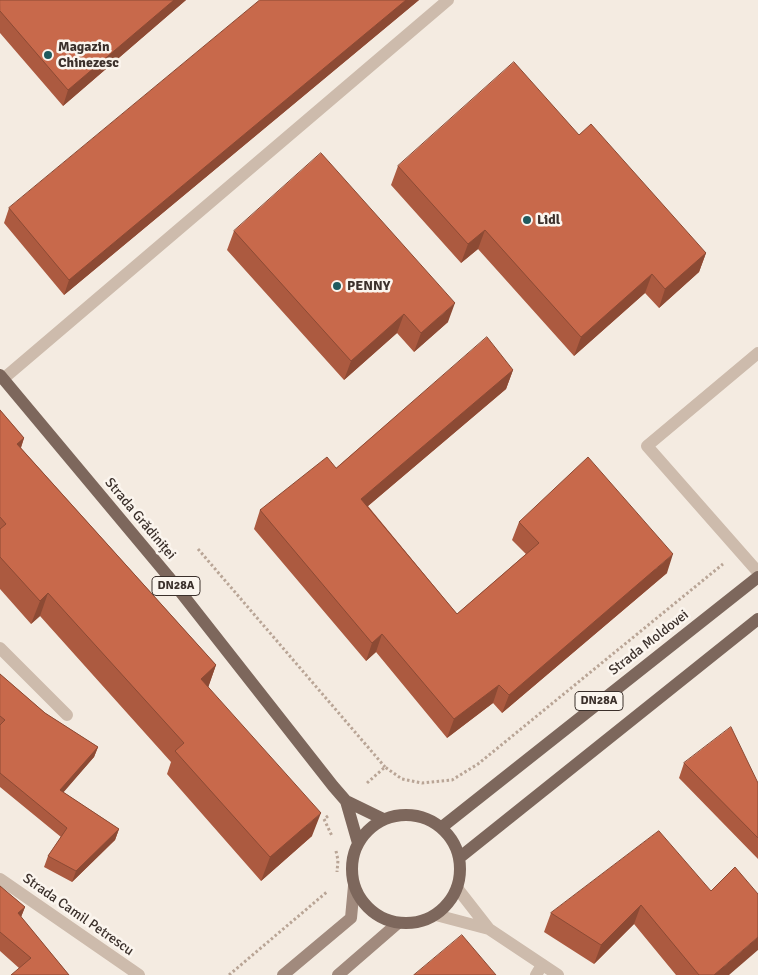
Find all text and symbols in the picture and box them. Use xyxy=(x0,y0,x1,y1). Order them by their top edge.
place label: Magazin Chinezesc xyxy=(58,39,119,72)
marker: Magazin Chinezesc xyxy=(42,49,54,61)
place label: Lidl xyxy=(537,212,560,228)
marker: Lidl xyxy=(521,214,533,226)
place label: PENNY xyxy=(347,278,390,294)
marker: PENNY xyxy=(331,280,343,292)
street label: Strada Grădiniței xyxy=(101,475,179,563)
road number: DN28A xyxy=(152,576,200,596)
street label: Strada Moldovei xyxy=(606,607,692,679)
road number: DN28A xyxy=(575,691,623,710)
street label: Strada Camil Petrescu xyxy=(19,870,137,960)

